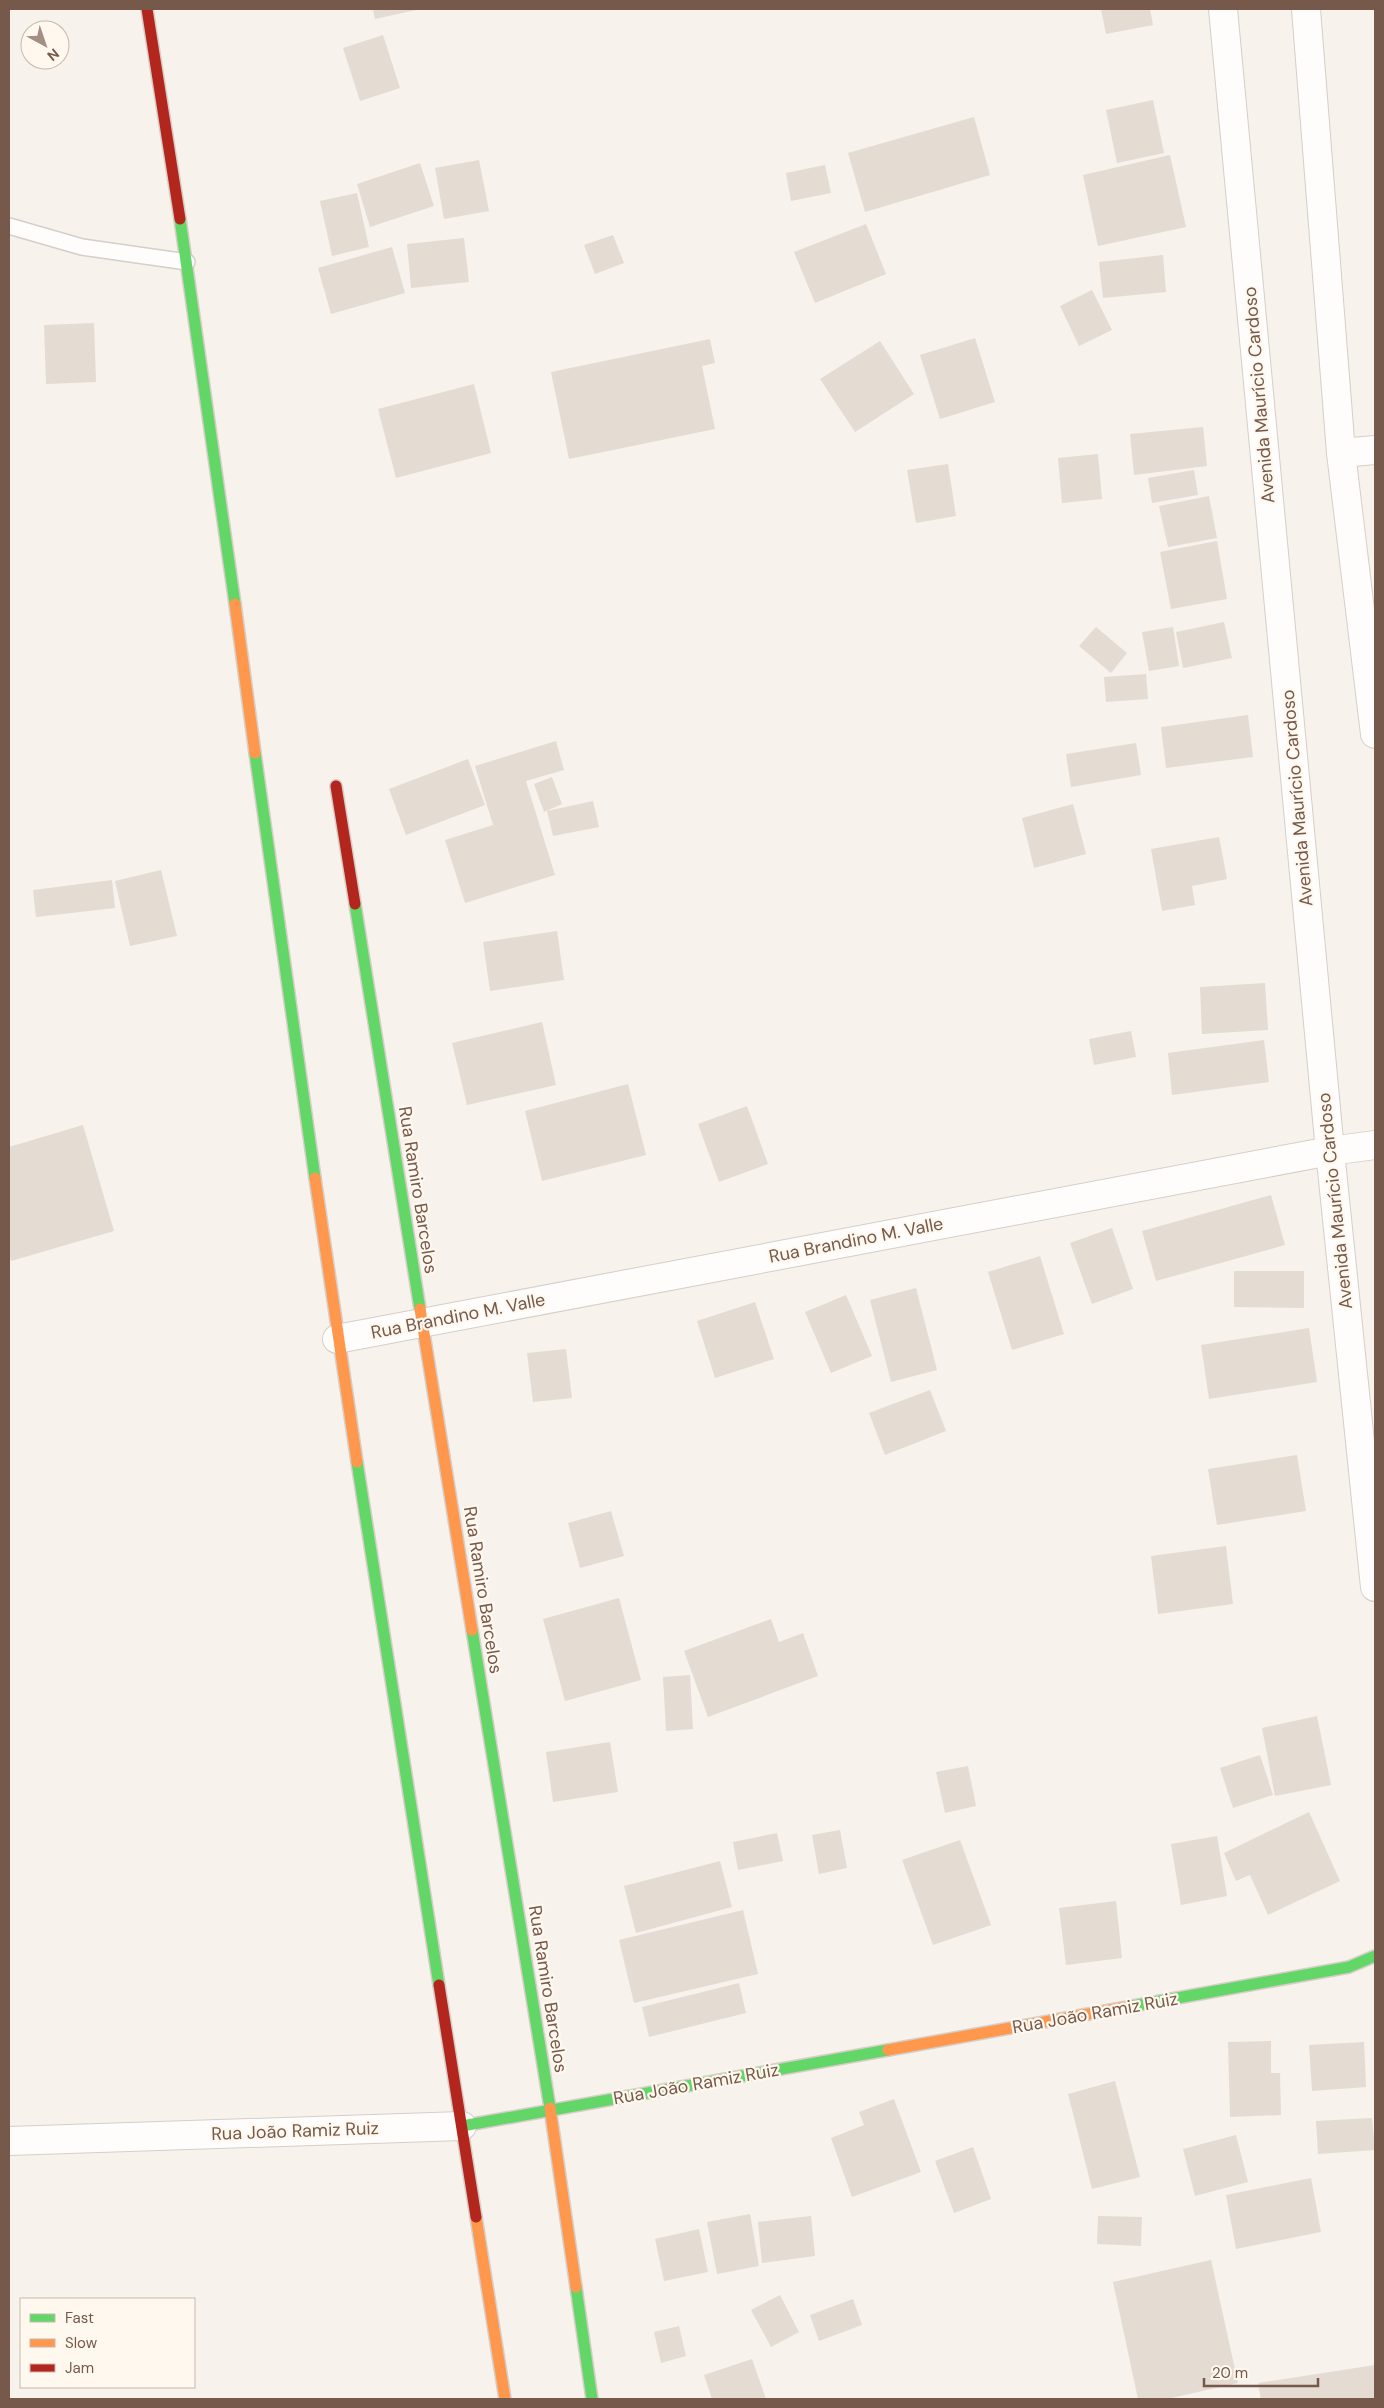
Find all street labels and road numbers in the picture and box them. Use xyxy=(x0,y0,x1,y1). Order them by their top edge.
street label: Avenida Maurício Cardoso xyxy=(1238,286,1280,504)
street label: Avenida Maurício Cardoso xyxy=(1276,689,1318,907)
street label: Avenida Maurício Cardoso xyxy=(1312,1092,1358,1310)
street label: Rua Ramiro Barcelos xyxy=(393,1105,443,1275)
street label: Rua Brandino M. Valle xyxy=(767,1211,945,1269)
street label: Rua Brandino M. Valle xyxy=(369,1287,547,1345)
street label: Rua Ramiro Barcelos xyxy=(458,1505,508,1675)
street label: Rua Ramiro Barcelos xyxy=(523,1904,573,2074)
street label: Rua João Ramiz Ruiz xyxy=(1010,1987,1180,2039)
street label: Rua João Ramiz Ruiz xyxy=(611,2058,781,2110)
street label: Rua João Ramiz Ruiz xyxy=(211,2116,379,2146)

